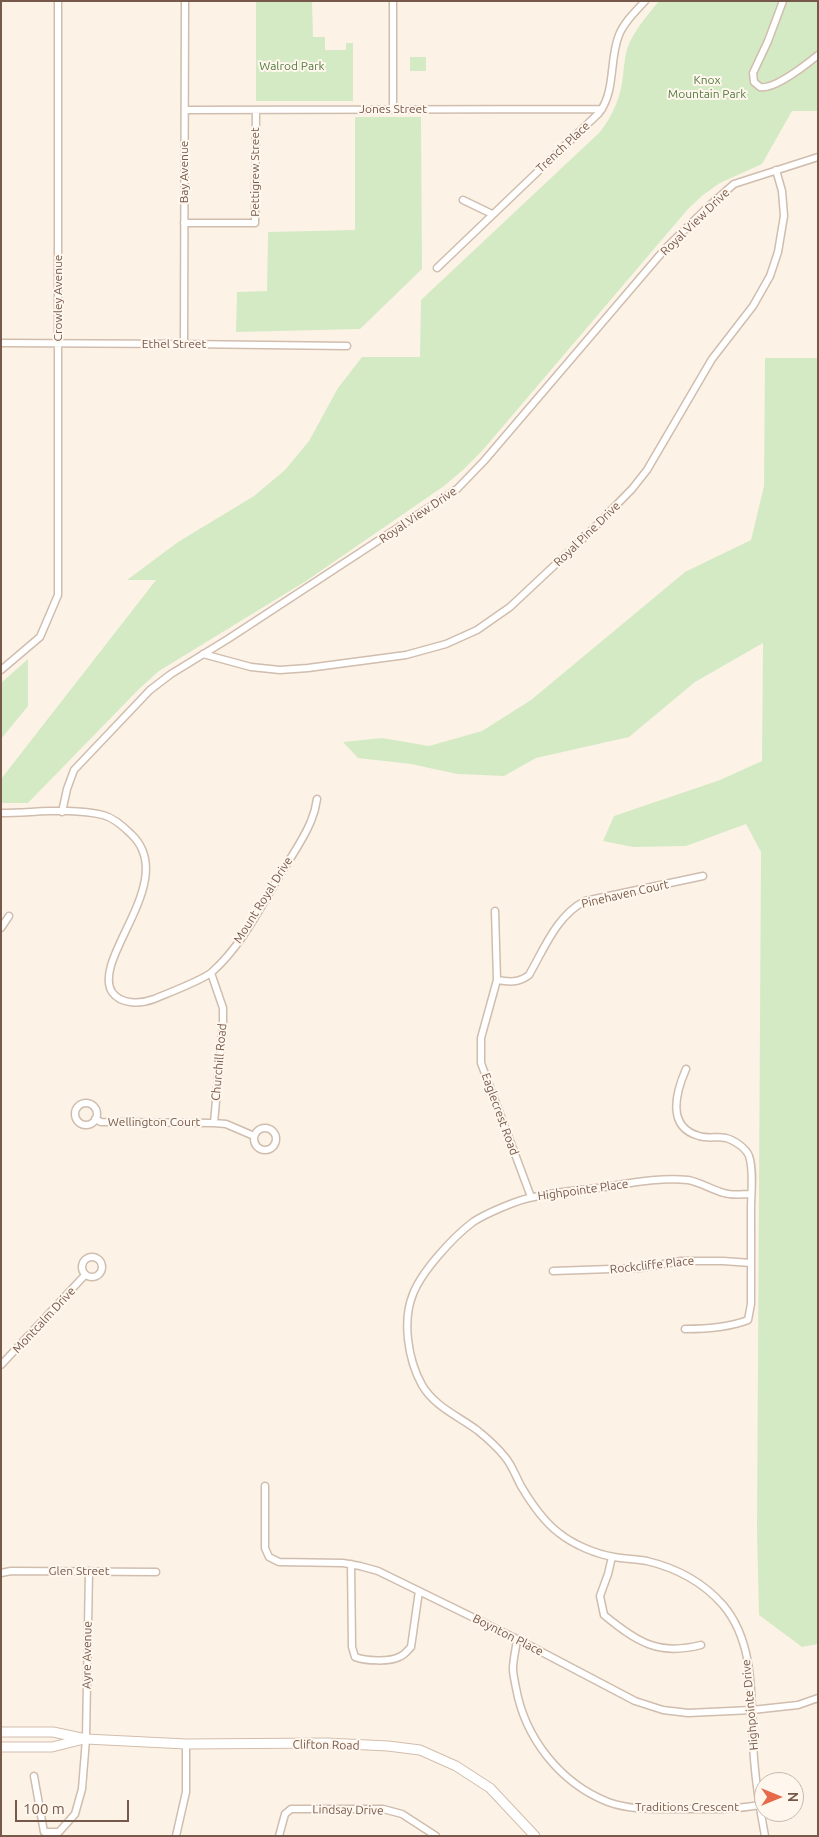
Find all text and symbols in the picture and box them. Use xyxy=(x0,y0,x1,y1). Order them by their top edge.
park label: Walrod Park xyxy=(259,59,325,73)
park label: Knox Mountain Park xyxy=(668,73,746,101)
street label: Jones Street xyxy=(359,102,427,116)
street label: Trench Place xyxy=(533,118,593,176)
street label: Pettigrew Street xyxy=(248,127,262,217)
street label: Bay Avenue xyxy=(177,141,191,203)
street label: Royal View Drive xyxy=(658,185,732,259)
street label: Crowley Avenue xyxy=(51,255,65,341)
street label: Ethel Street xyxy=(142,337,206,351)
street label: Royal View Drive xyxy=(377,484,459,546)
street label: Royal Pine Drive xyxy=(551,499,623,569)
street label: Mount Royal Drive xyxy=(231,854,295,946)
street label: Pinehaven Court xyxy=(580,877,670,911)
street label: Churchill Road xyxy=(208,1023,230,1101)
street label: Eaglecrest Road xyxy=(478,1071,522,1157)
street label: Wellington Court xyxy=(108,1115,200,1129)
street label: Highpointe Place xyxy=(537,1176,629,1204)
street label: Rockcliffe Place xyxy=(609,1253,695,1277)
street label: Montcalm Drive xyxy=(10,1284,78,1356)
street label: Glen Street xyxy=(49,1564,109,1578)
street label: Boynton Place xyxy=(470,1611,546,1659)
street label: Ayre Avenue xyxy=(79,1621,95,1689)
street label: Highpointe Drive xyxy=(739,1659,761,1751)
street label: Clifton Road xyxy=(292,1737,360,1753)
north arrow xyxy=(754,1772,804,1822)
scale bar xyxy=(18,1790,131,1822)
text: N xyxy=(785,1792,801,1802)
text: 100 m xyxy=(23,1800,65,1817)
street label: Traditions Crescent xyxy=(635,1800,739,1814)
street label: Lindsay Drive xyxy=(312,1802,384,1818)

